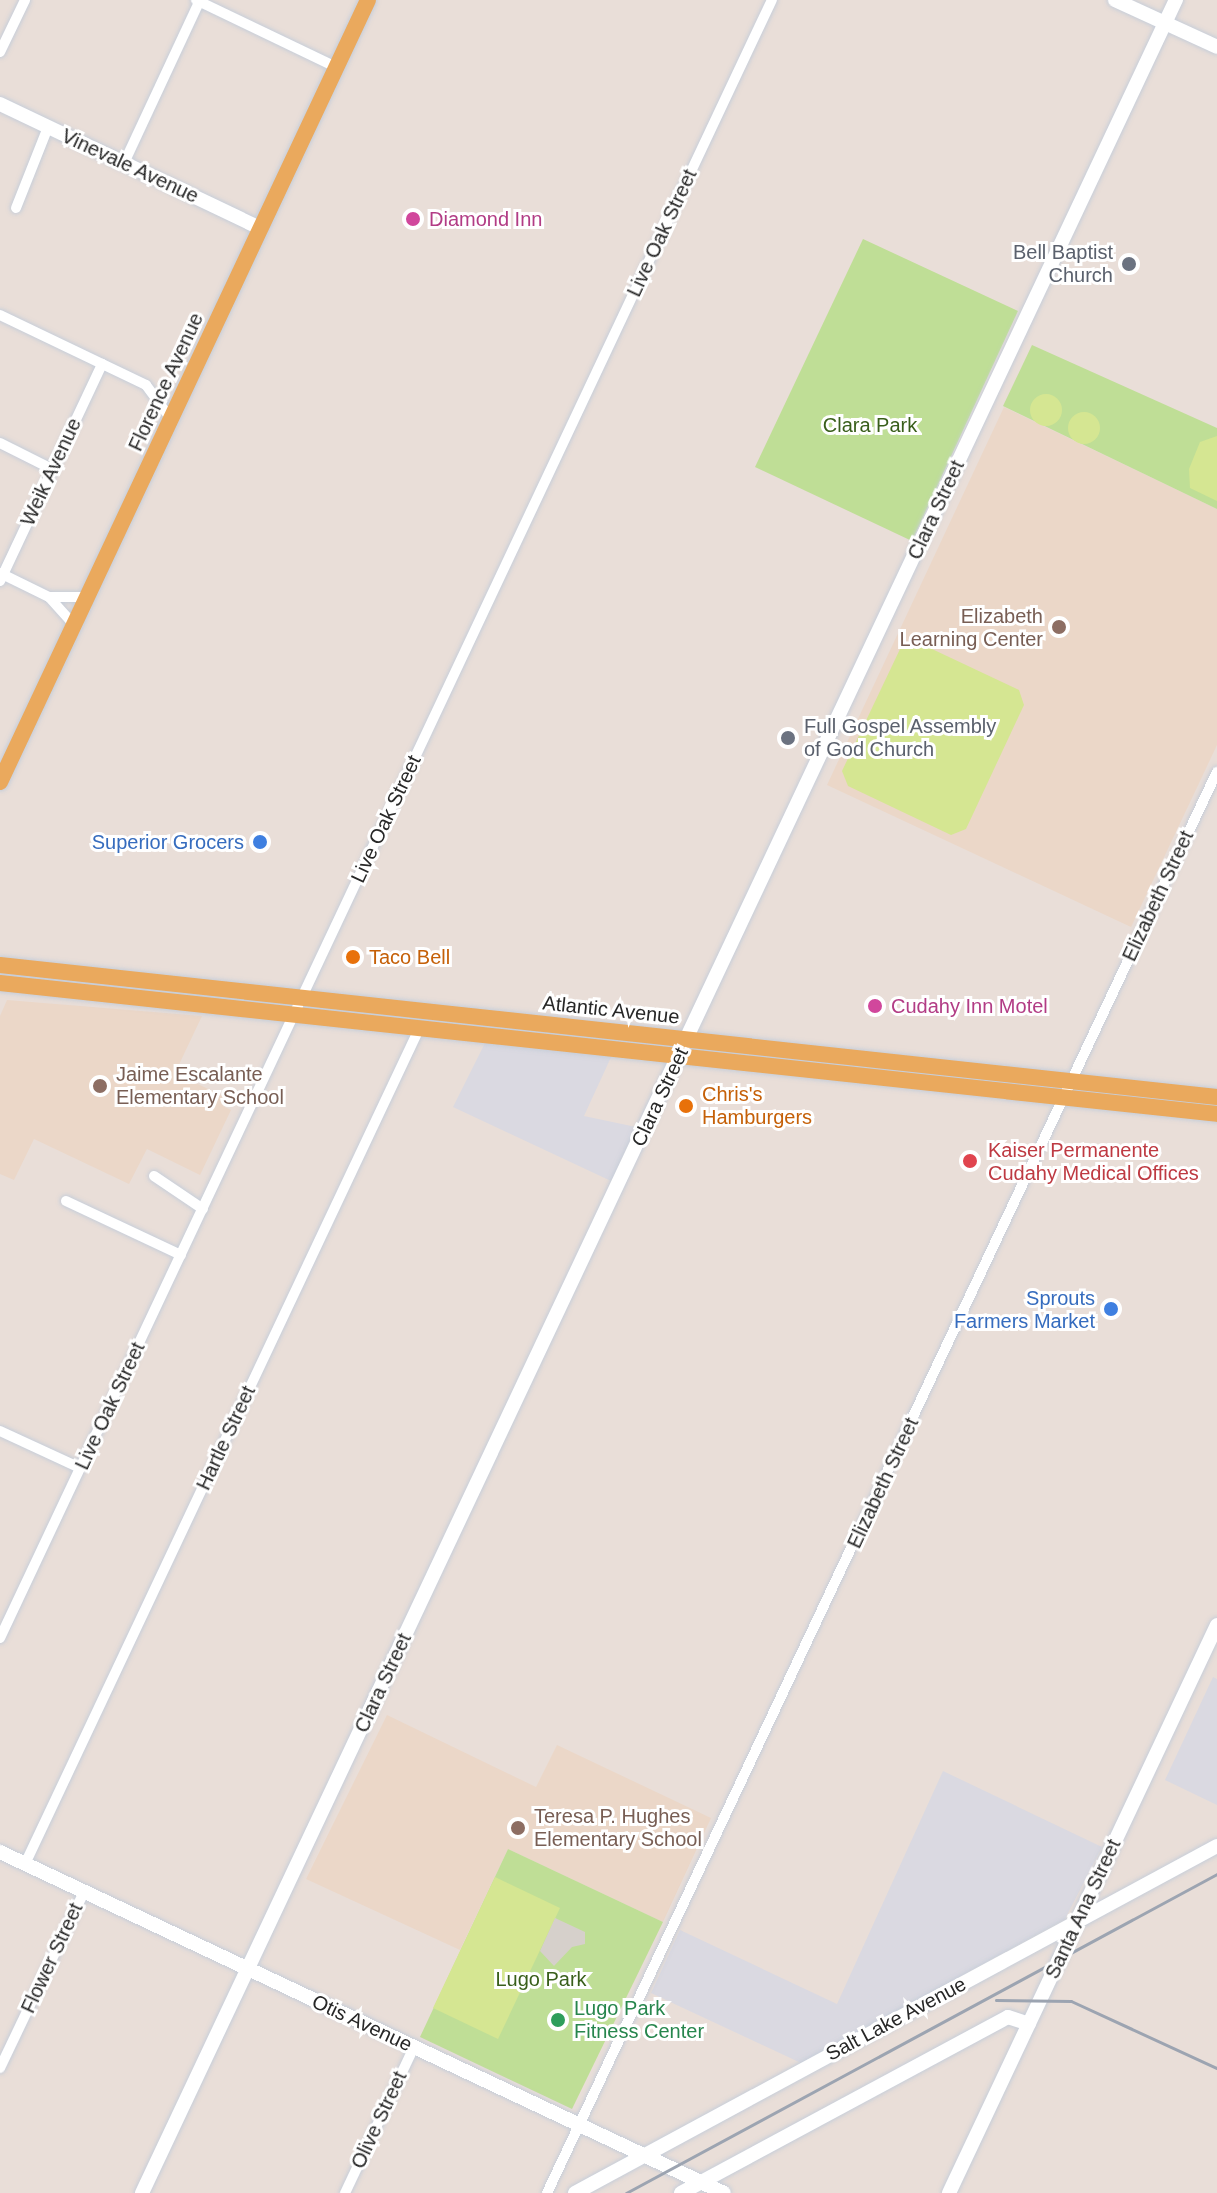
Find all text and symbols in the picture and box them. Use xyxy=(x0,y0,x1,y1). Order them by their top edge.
street label: Vinevale Avenue xyxy=(57,124,203,208)
street label: Live Oak Street xyxy=(622,165,702,301)
place label: Diamond Inn xyxy=(429,207,542,231)
marker: Diamond Inn xyxy=(404,210,422,228)
place label: Bell Baptist Church xyxy=(1013,240,1113,287)
marker: Bell Baptist Church xyxy=(1120,255,1138,273)
street label: Florence Avenue xyxy=(123,309,209,455)
park label: Clara Park xyxy=(823,413,917,437)
street label: Weik Avenue xyxy=(15,414,87,530)
street label: Clara Street xyxy=(903,457,969,563)
place label: Elizabeth Learning Center xyxy=(900,604,1043,651)
marker: Elizabeth Learning Center xyxy=(1050,618,1068,636)
place label: Full Gospel Assembly of God Church xyxy=(804,714,997,761)
marker: Full Gospel Assembly of God Church xyxy=(779,729,797,747)
street label: Live Oak Street xyxy=(346,751,426,887)
street label: Elizabeth Street xyxy=(1117,827,1199,965)
place label: Superior Grocers xyxy=(92,830,244,854)
marker: Superior Grocers xyxy=(251,833,269,851)
place label: Taco Bell xyxy=(369,945,450,969)
marker: Taco Bell xyxy=(344,948,362,966)
street label: Atlantic Avenue xyxy=(541,991,681,1029)
place label: Cudahy Inn Motel xyxy=(891,994,1048,1018)
marker: Cudahy Inn Motel xyxy=(866,997,884,1015)
street label: Clara Street xyxy=(627,1044,693,1150)
place label: Jaime Escalante Elementary School xyxy=(116,1062,284,1109)
marker: Jaime Escalante Elementary School xyxy=(91,1077,109,1095)
place label: Chris's Hamburgers xyxy=(702,1082,812,1129)
marker: Chris's Hamburgers xyxy=(677,1097,695,1115)
place label: Kaiser Permanente Cudahy Medical Offices xyxy=(988,1138,1199,1185)
marker: Kaiser Permanente Cudahy Medical Offices xyxy=(959,1150,981,1172)
place label: Sprouts Farmers Market xyxy=(954,1286,1095,1333)
marker: Sprouts Farmers Market xyxy=(1102,1300,1120,1318)
street label: Live Oak Street xyxy=(70,1338,150,1474)
street label: Hartle Street xyxy=(191,1382,261,1494)
street label: Elizabeth Street xyxy=(842,1414,924,1552)
street label: Clara Street xyxy=(350,1630,416,1736)
place label: Teresa P. Hughes Elementary School xyxy=(534,1804,702,1851)
marker: Teresa P. Hughes Elementary School xyxy=(509,1819,527,1837)
street label: Santa Ana Street xyxy=(1040,1835,1126,1983)
street label: Flower Street xyxy=(16,1899,88,2017)
park label: Lugo Park xyxy=(495,1967,587,1991)
street label: Salt Lake Avenue xyxy=(821,1972,971,2066)
street label: Otis Avenue xyxy=(308,1989,416,2057)
place label: Lugo Park Fitness Center xyxy=(574,1996,704,2043)
marker: Lugo Park Fitness Center xyxy=(549,2011,567,2029)
street label: Olive Street xyxy=(346,2068,412,2172)

